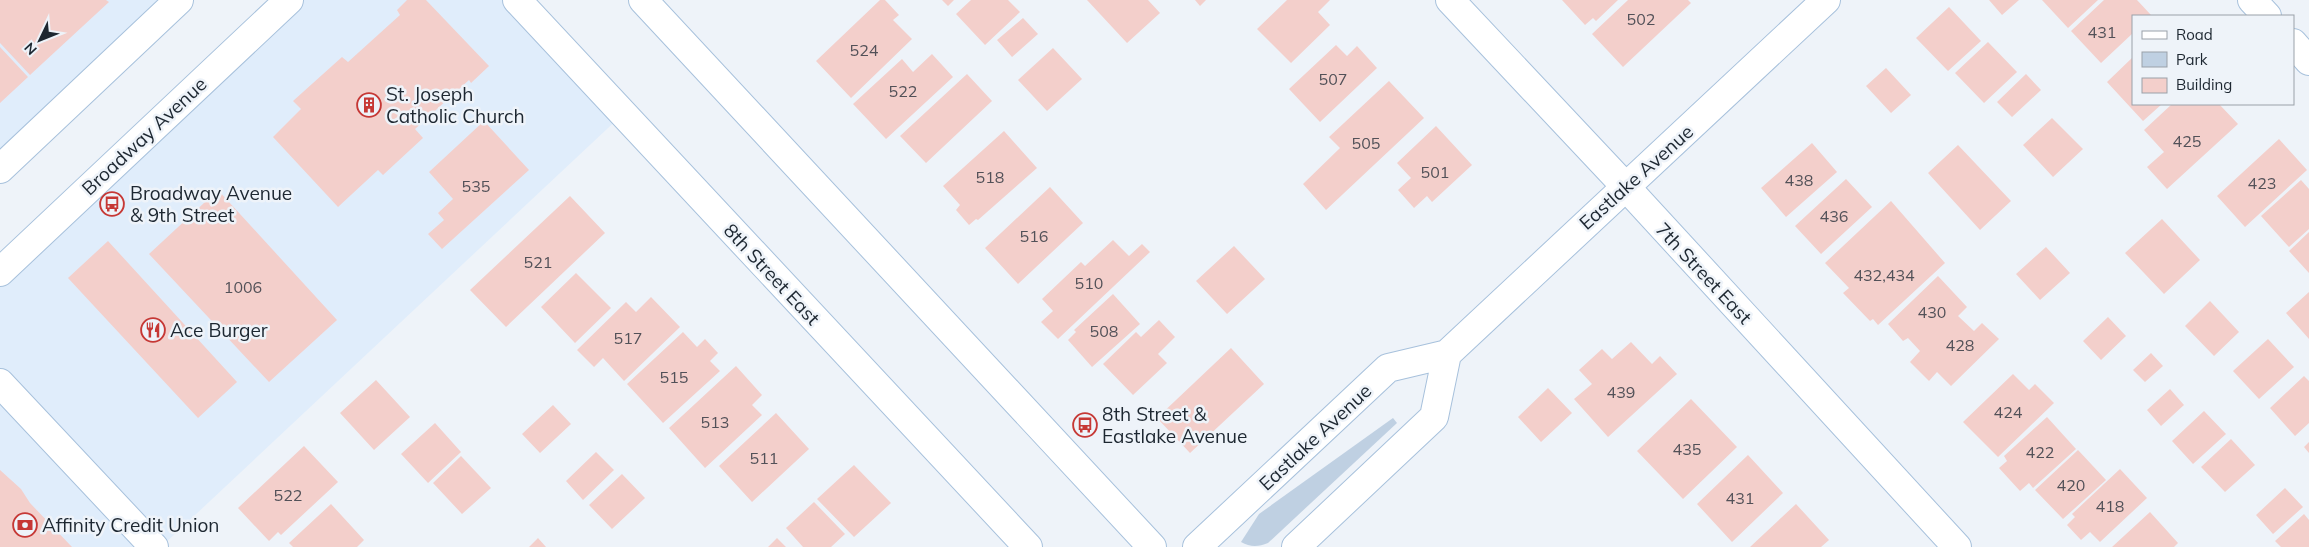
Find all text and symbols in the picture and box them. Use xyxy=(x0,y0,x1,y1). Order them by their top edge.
house number: 502 xyxy=(1627,9,1655,29)
north arrow xyxy=(15,15,65,65)
legend xyxy=(2132,15,2294,105)
house number: 431 xyxy=(2088,22,2116,42)
text: Road xyxy=(2176,25,2213,44)
text: N xyxy=(20,39,41,59)
house number: 524 xyxy=(850,40,879,60)
text: Park xyxy=(2176,50,2208,69)
house number: 507 xyxy=(1319,69,1347,89)
street label: Broadway Avenue xyxy=(77,72,211,200)
text: Building xyxy=(2176,75,2232,94)
house number: 522 xyxy=(889,81,917,101)
place label: St. Joseph Catholic Church xyxy=(386,82,525,128)
building icon: St. Joseph Catholic Church xyxy=(356,92,382,118)
street label: Eastlake Avenue xyxy=(1574,119,1698,235)
house number: 425 xyxy=(2173,131,2201,151)
house number: 505 xyxy=(1352,133,1380,153)
house number: 501 xyxy=(1421,162,1449,182)
house number: 518 xyxy=(976,167,1004,187)
house number: 438 xyxy=(1785,170,1813,190)
house number: 423 xyxy=(2248,173,2276,193)
house number: 535 xyxy=(462,176,490,196)
place label: Broadway Avenue & 9th Street xyxy=(130,181,292,227)
bus stop icon: Broadway Avenue & 9th Street xyxy=(99,191,125,217)
house number: 436 xyxy=(1820,206,1848,226)
street label: 7th Street East xyxy=(1651,217,1757,329)
street label: 8th Street East xyxy=(719,218,825,330)
house number: 516 xyxy=(1020,226,1048,246)
house number: 521 xyxy=(524,252,552,272)
house number: 432,434 xyxy=(1853,265,1915,285)
house number: 510 xyxy=(1075,273,1103,293)
house number: 1006 xyxy=(224,277,262,297)
house number: 430 xyxy=(1918,302,1946,322)
restaurant icon: Ace Burger xyxy=(140,317,166,343)
place label: Ace Burger xyxy=(170,318,268,342)
house number: 508 xyxy=(1090,321,1118,341)
house number: 517 xyxy=(614,328,642,348)
house number: 428 xyxy=(1946,335,1974,355)
house number: 515 xyxy=(660,367,688,387)
street label: Eastlake Avenue xyxy=(1254,379,1376,495)
house number: 439 xyxy=(1607,382,1635,402)
place label: 8th Street & Eastlake Avenue xyxy=(1102,402,1247,448)
house number: 424 xyxy=(1994,402,2023,422)
house number: 513 xyxy=(701,412,729,432)
bus stop icon: 8th Street & Eastlake Avenue xyxy=(1072,412,1098,438)
house number: 435 xyxy=(1673,439,1701,459)
house number: 422 xyxy=(2026,442,2054,462)
house number: 511 xyxy=(750,448,778,468)
house number: 420 xyxy=(2057,475,2085,495)
house number: 522 xyxy=(274,485,302,505)
house number: 431 xyxy=(1726,488,1754,508)
house number: 418 xyxy=(2096,496,2124,516)
bank icon: Affinity Credit Union xyxy=(12,512,38,538)
place label: Affinity Credit Union xyxy=(42,513,219,537)

